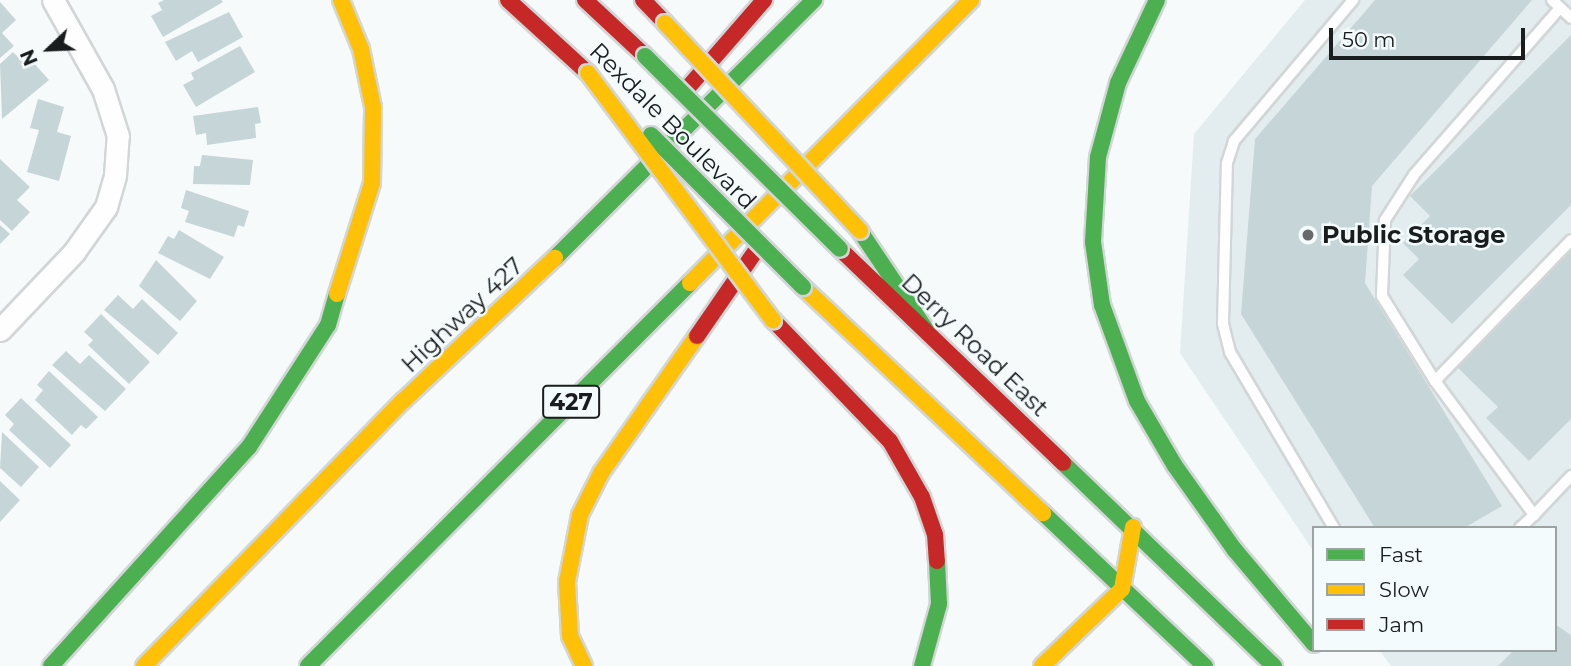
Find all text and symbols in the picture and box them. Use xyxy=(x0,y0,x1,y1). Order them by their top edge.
north arrow xyxy=(14,14,84,84)
scale bar xyxy=(1333,14,1529,58)
text: 50 m xyxy=(1342,27,1396,52)
street label: Rexdale Boulevard xyxy=(584,37,762,215)
text: N xyxy=(16,46,43,69)
place label: Public Storage xyxy=(1322,221,1505,249)
marker: Public Storage xyxy=(1300,227,1316,243)
street label: Highway 427 xyxy=(395,251,529,379)
street label: Derry Road East xyxy=(896,268,1054,422)
road number: 427 xyxy=(541,382,601,422)
legend xyxy=(1312,526,1557,652)
text: Fast xyxy=(1379,542,1423,567)
text: Slow xyxy=(1379,577,1429,602)
text: Jam xyxy=(1379,612,1424,637)

